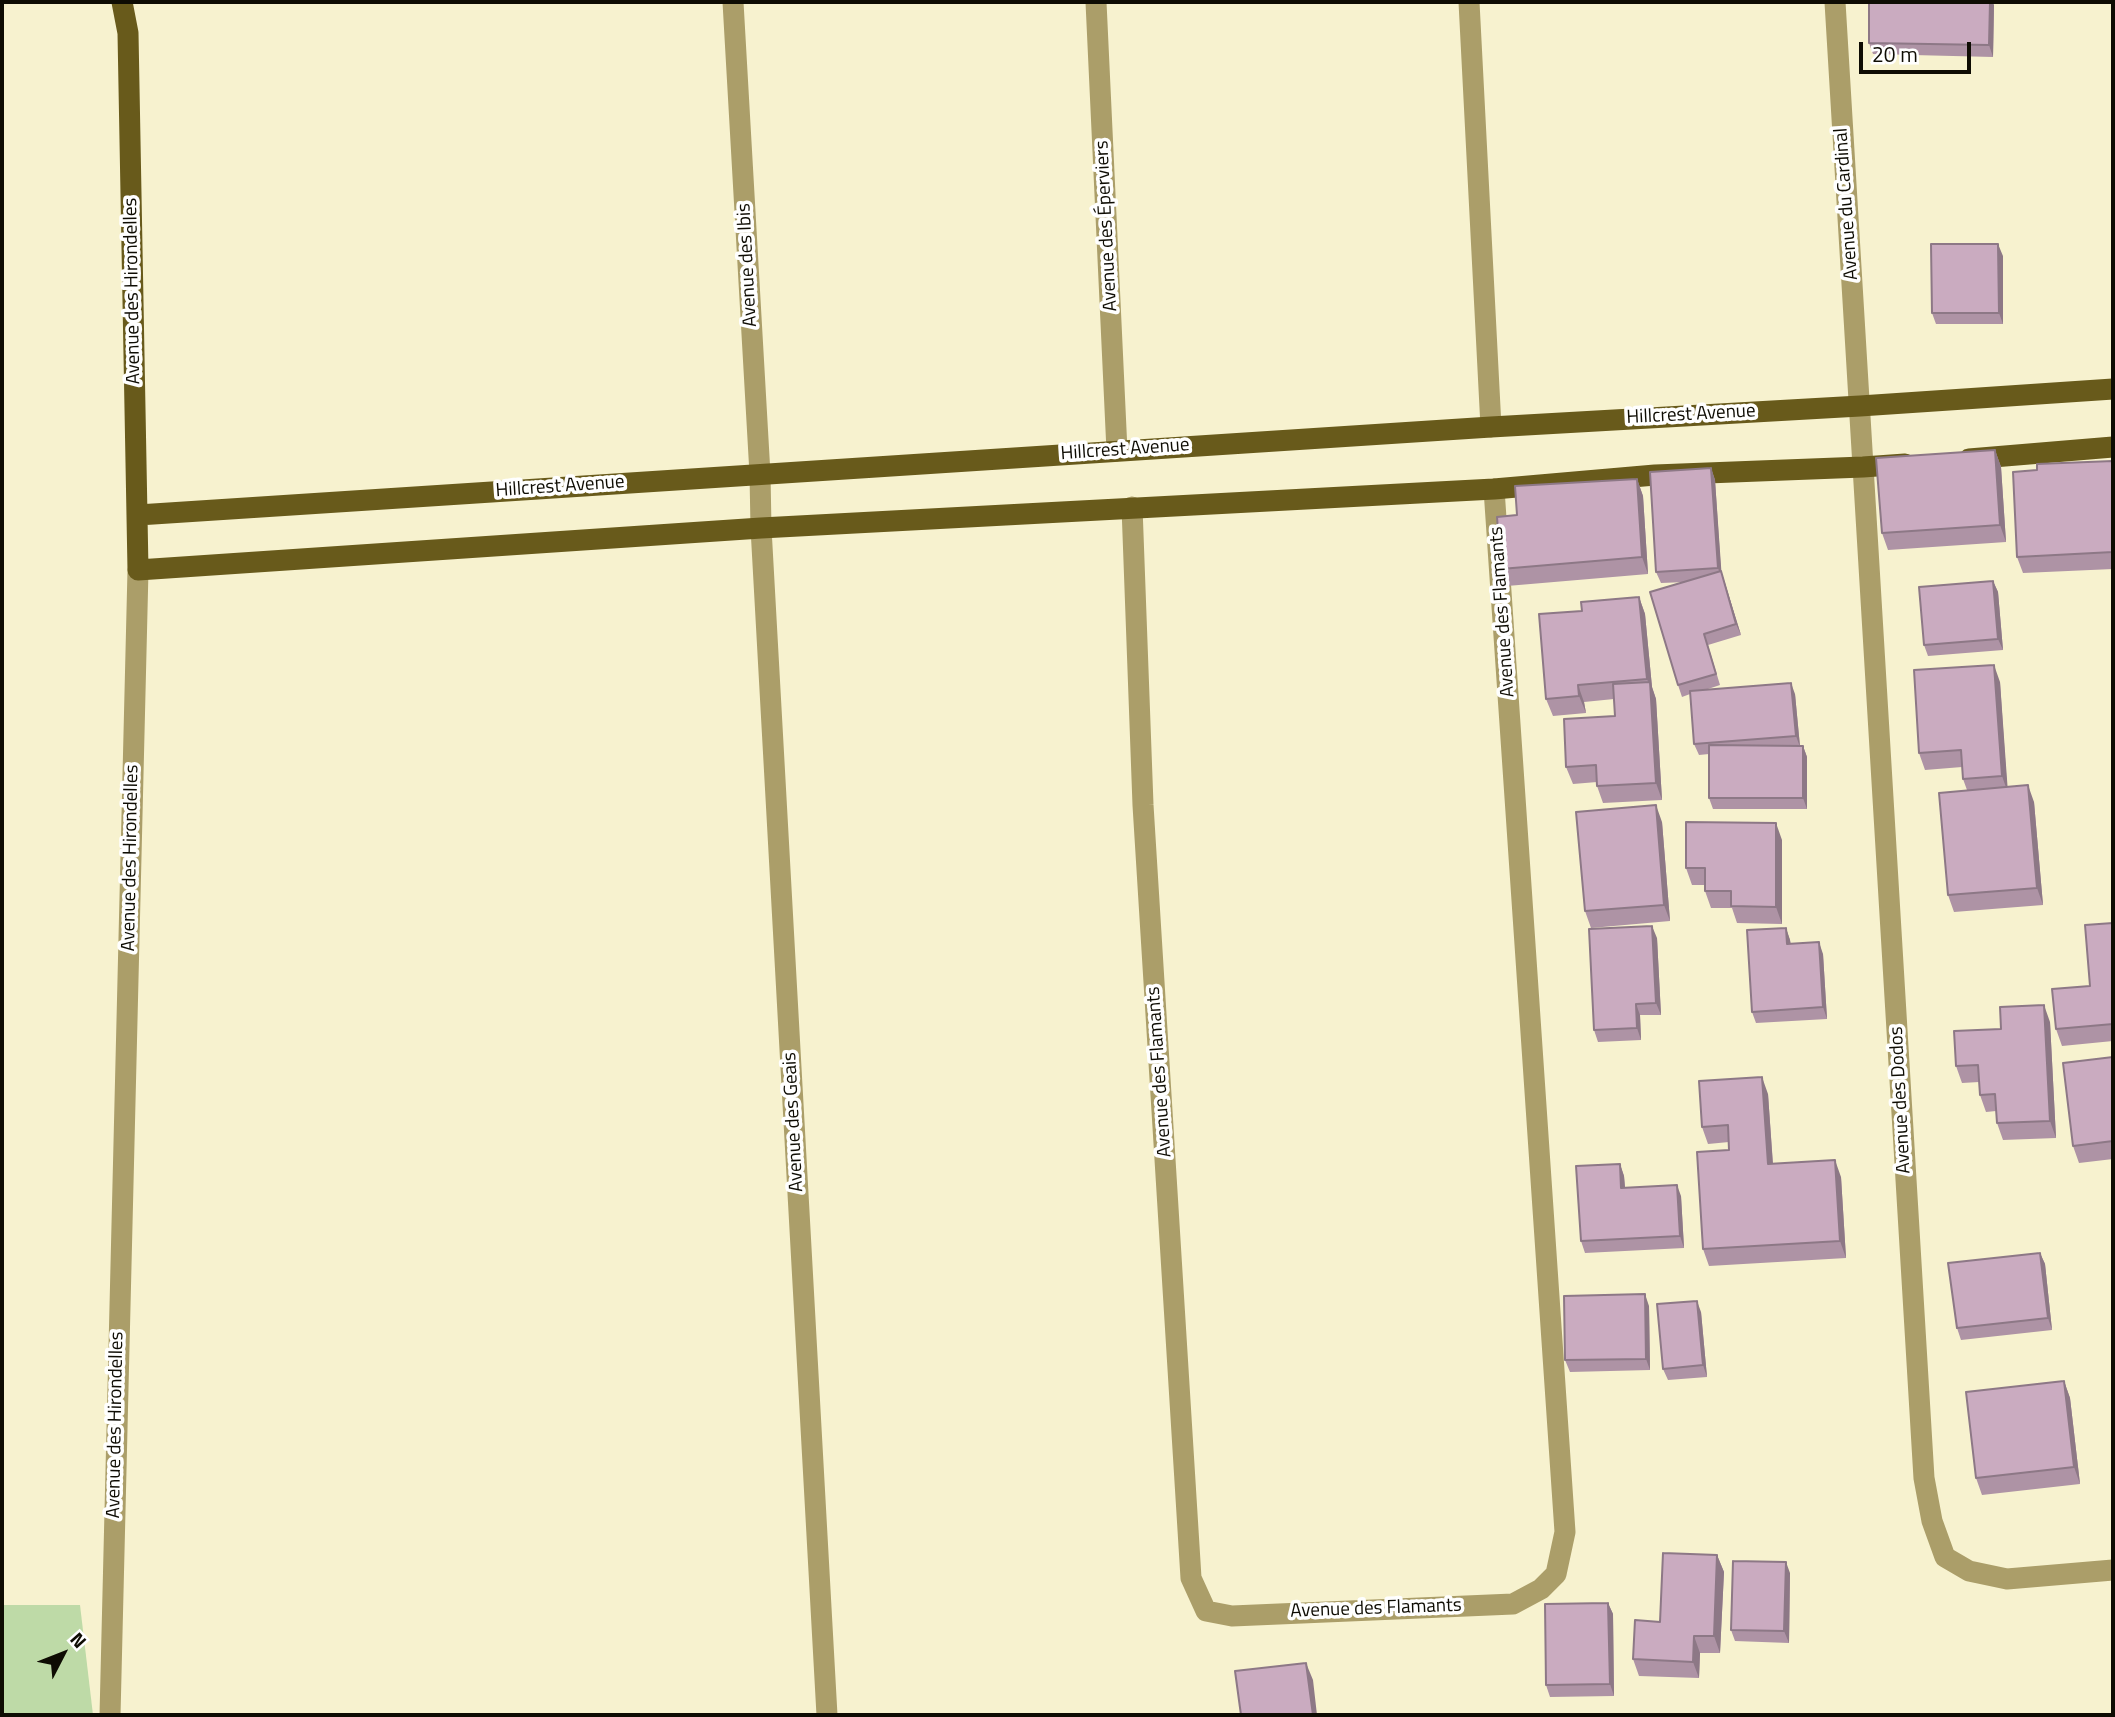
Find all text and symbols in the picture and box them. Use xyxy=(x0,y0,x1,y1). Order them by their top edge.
scale bar xyxy=(1863,28,1975,72)
text: 20 m xyxy=(1872,38,1918,70)
street label: Avenue du Cardinal xyxy=(1830,127,1864,281)
street label: Avenue des Éperviers xyxy=(1091,140,1123,312)
street label: Avenue des Hirondelles xyxy=(120,197,146,385)
street label: Avenue des Ibis xyxy=(733,203,763,327)
street label: Hillcrest Avenue xyxy=(1626,400,1756,430)
street label: Hillcrest Avenue xyxy=(1060,434,1190,466)
street label: Hillcrest Avenue xyxy=(495,471,625,503)
street label: Avenue des Flamants xyxy=(1486,526,1520,698)
street label: Avenue des Hirondelles xyxy=(118,764,144,952)
street label: Avenue des Flamants xyxy=(1143,986,1177,1158)
street label: Avenue des Dodos xyxy=(1886,1026,1916,1174)
street label: Avenue des Geais xyxy=(779,1051,809,1193)
street label: Avenue des Hirondelles xyxy=(103,1331,129,1519)
street label: Avenue des Flamants xyxy=(1290,1595,1462,1623)
north arrow xyxy=(28,1619,98,1689)
text: N xyxy=(64,1625,94,1654)

